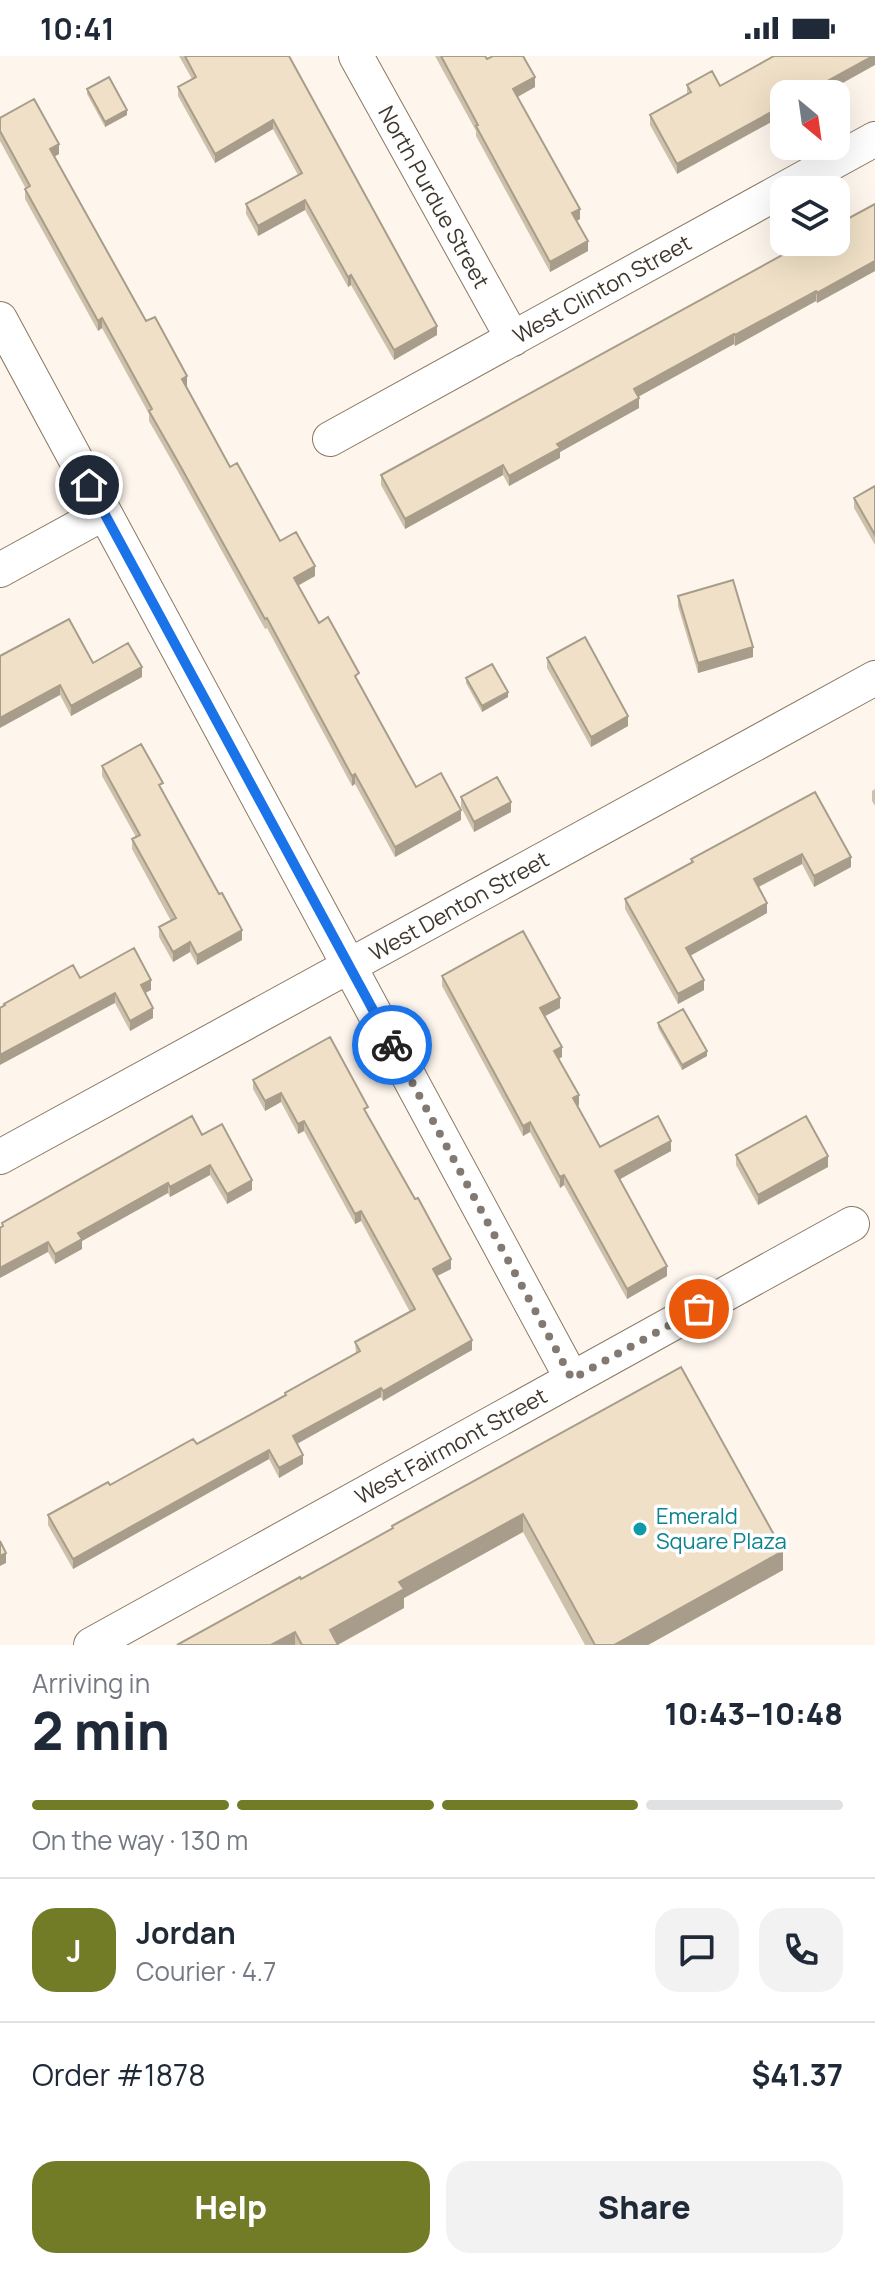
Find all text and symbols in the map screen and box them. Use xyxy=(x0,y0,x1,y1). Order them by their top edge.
text: 10:41 xyxy=(40,8,115,49)
north arrow xyxy=(770,80,850,160)
map controls xyxy=(770,80,850,256)
street label: North Purdue Street xyxy=(371,100,497,294)
button: layers xyxy=(770,176,850,256)
street label: West Clinton Street xyxy=(508,227,697,350)
pin xyxy=(55,451,123,519)
icon: home xyxy=(67,463,111,507)
street label: West Denton Street xyxy=(364,844,554,968)
courier xyxy=(352,1005,432,1085)
icon: bike xyxy=(370,1023,414,1067)
pin xyxy=(665,1275,733,1343)
icon: bag xyxy=(677,1287,721,1331)
street label: West Fairmont Street xyxy=(350,1381,553,1511)
place label: Emerald Square Plaza xyxy=(656,1501,787,1556)
marker: Emerald Square Plaza xyxy=(631,1520,649,1538)
text: Arriving in xyxy=(32,1665,150,1701)
text: 10:43–10:48 xyxy=(664,1693,843,1734)
text: 2 min xyxy=(32,1695,170,1766)
text: On the way · 130 m xyxy=(32,1822,248,1858)
button: chat xyxy=(655,1908,739,1992)
button: phone xyxy=(759,1908,843,1992)
text: Jordan xyxy=(136,1912,236,1953)
text: J xyxy=(66,1930,82,1971)
text: Courier · 4.7 xyxy=(136,1953,276,1989)
text: Order #1878 xyxy=(32,2054,206,2095)
text: $41.37 xyxy=(751,2054,843,2095)
button: Help xyxy=(32,2161,430,2253)
button: Share xyxy=(446,2161,843,2253)

